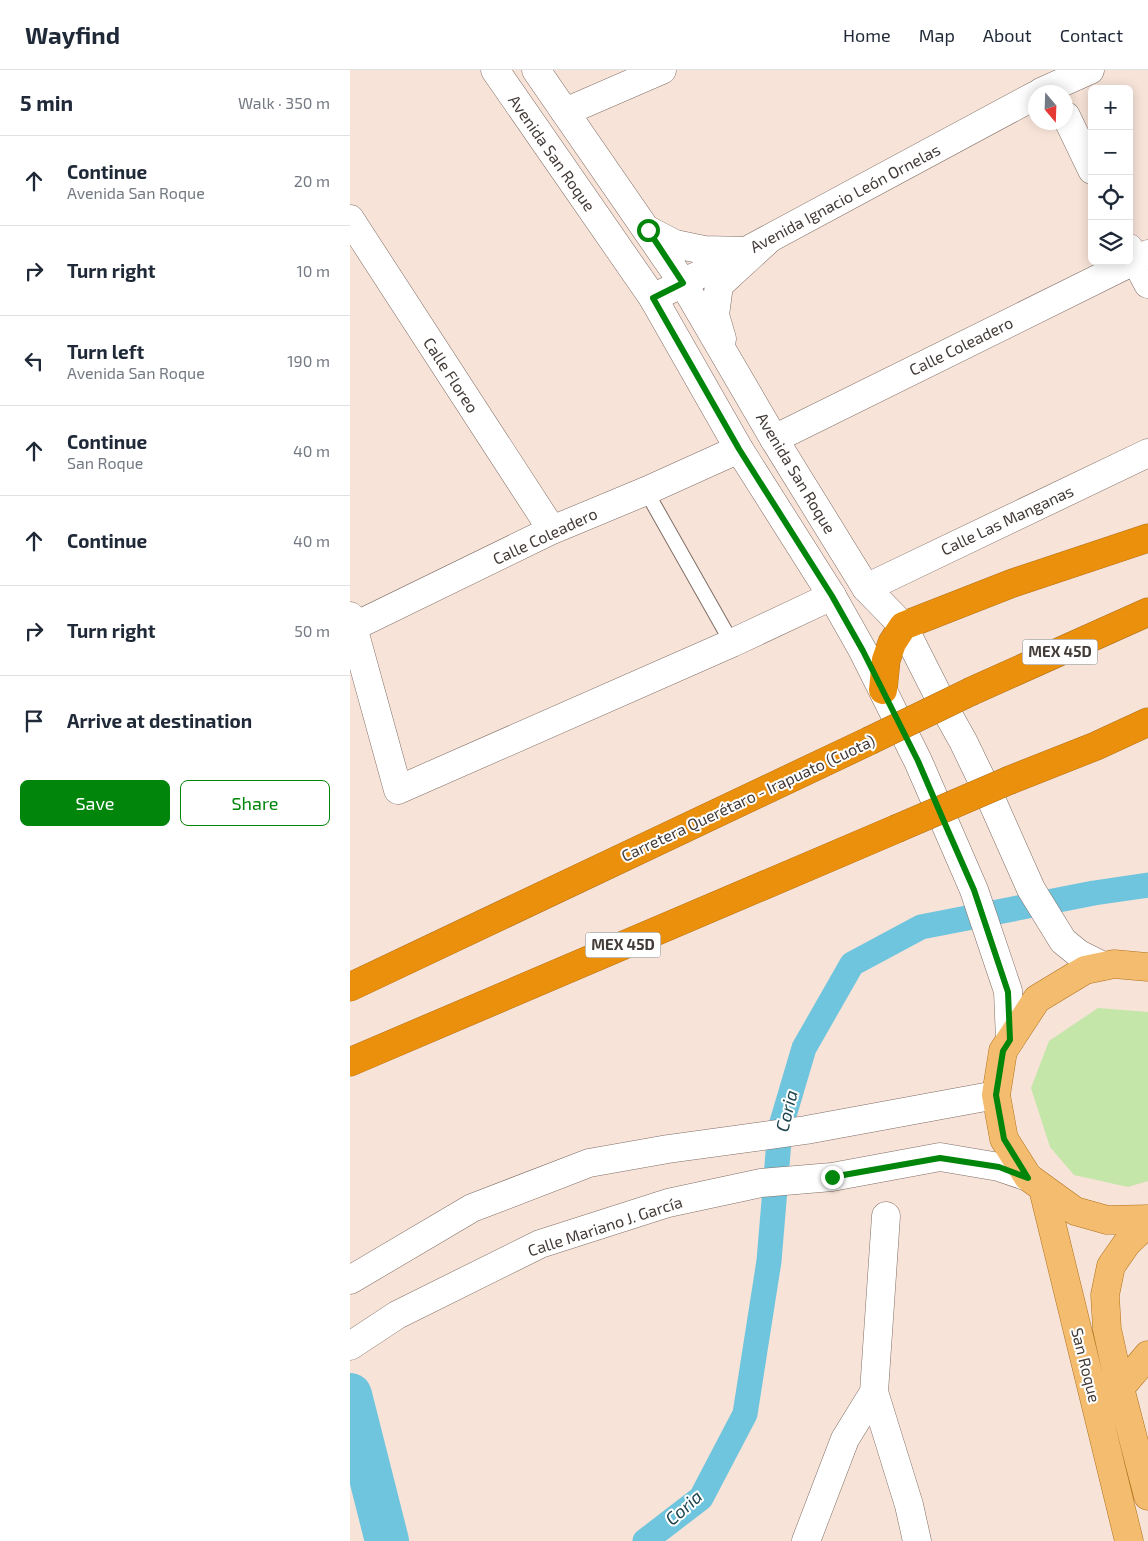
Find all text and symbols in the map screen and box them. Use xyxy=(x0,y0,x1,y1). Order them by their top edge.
text: Wayfind xyxy=(25,20,120,49)
text: Home xyxy=(843,24,891,46)
text: Map xyxy=(919,24,955,46)
text: About xyxy=(983,24,1032,46)
text: Contact xyxy=(1060,24,1123,46)
north arrow xyxy=(1028,85,1073,130)
map controls xyxy=(1088,85,1133,265)
button: + xyxy=(1088,85,1133,130)
text: 5 min xyxy=(20,90,73,115)
street label: Avenida San Roque xyxy=(505,91,600,215)
text: Walk · 350 m xyxy=(238,93,330,112)
button: − xyxy=(1088,130,1133,175)
street label: Avenida Ignacio León Ornelas xyxy=(747,139,943,256)
text: Continue xyxy=(67,160,147,183)
icon: ahead xyxy=(20,167,48,195)
text: 20 m xyxy=(294,171,330,190)
button: locate xyxy=(1088,175,1133,220)
text: Avenida San Roque xyxy=(67,183,205,202)
route start xyxy=(637,219,660,242)
button: layers xyxy=(1088,220,1133,265)
icon: right xyxy=(20,257,48,285)
text: Turn right xyxy=(67,259,155,282)
text: 10 m xyxy=(296,261,330,280)
street label: Calle Coleadero xyxy=(906,312,1016,379)
street label: Calle Floreo xyxy=(420,334,483,416)
text: Turn left xyxy=(67,340,144,363)
icon: left xyxy=(20,347,48,375)
text: 190 m xyxy=(287,351,330,370)
text: Avenida San Roque xyxy=(67,363,205,382)
street label: Avenida San Roque xyxy=(753,409,840,537)
text: Continue xyxy=(67,430,147,453)
icon: ahead xyxy=(20,437,48,465)
text: 40 m xyxy=(293,441,330,460)
text: San Roque xyxy=(67,453,143,472)
street label: Calle Las Manganas xyxy=(937,480,1076,559)
street label: Calle Coleadero xyxy=(490,503,600,568)
icon: ahead xyxy=(20,527,48,555)
text: Continue xyxy=(67,529,147,552)
text: 40 m xyxy=(293,531,330,550)
icon: right xyxy=(20,617,48,645)
text: Turn right xyxy=(67,619,155,642)
text: 50 m xyxy=(294,621,330,640)
road number: MEX 45D xyxy=(1022,640,1098,664)
icon: arrive xyxy=(20,707,48,735)
text: Arrive at destination xyxy=(67,709,252,732)
street label: Carretera Querétaro - Irapuato (Cuota) xyxy=(618,730,878,866)
button: Save xyxy=(20,780,170,826)
button: Share xyxy=(180,780,330,826)
road number: MEX 45D xyxy=(586,932,660,958)
water label: Coria xyxy=(770,1088,802,1134)
route end xyxy=(821,1166,844,1189)
street label: Calle Mariano J. García xyxy=(525,1192,685,1260)
street label: San Roque xyxy=(1068,1326,1105,1404)
water label: Coria xyxy=(660,1485,706,1530)

